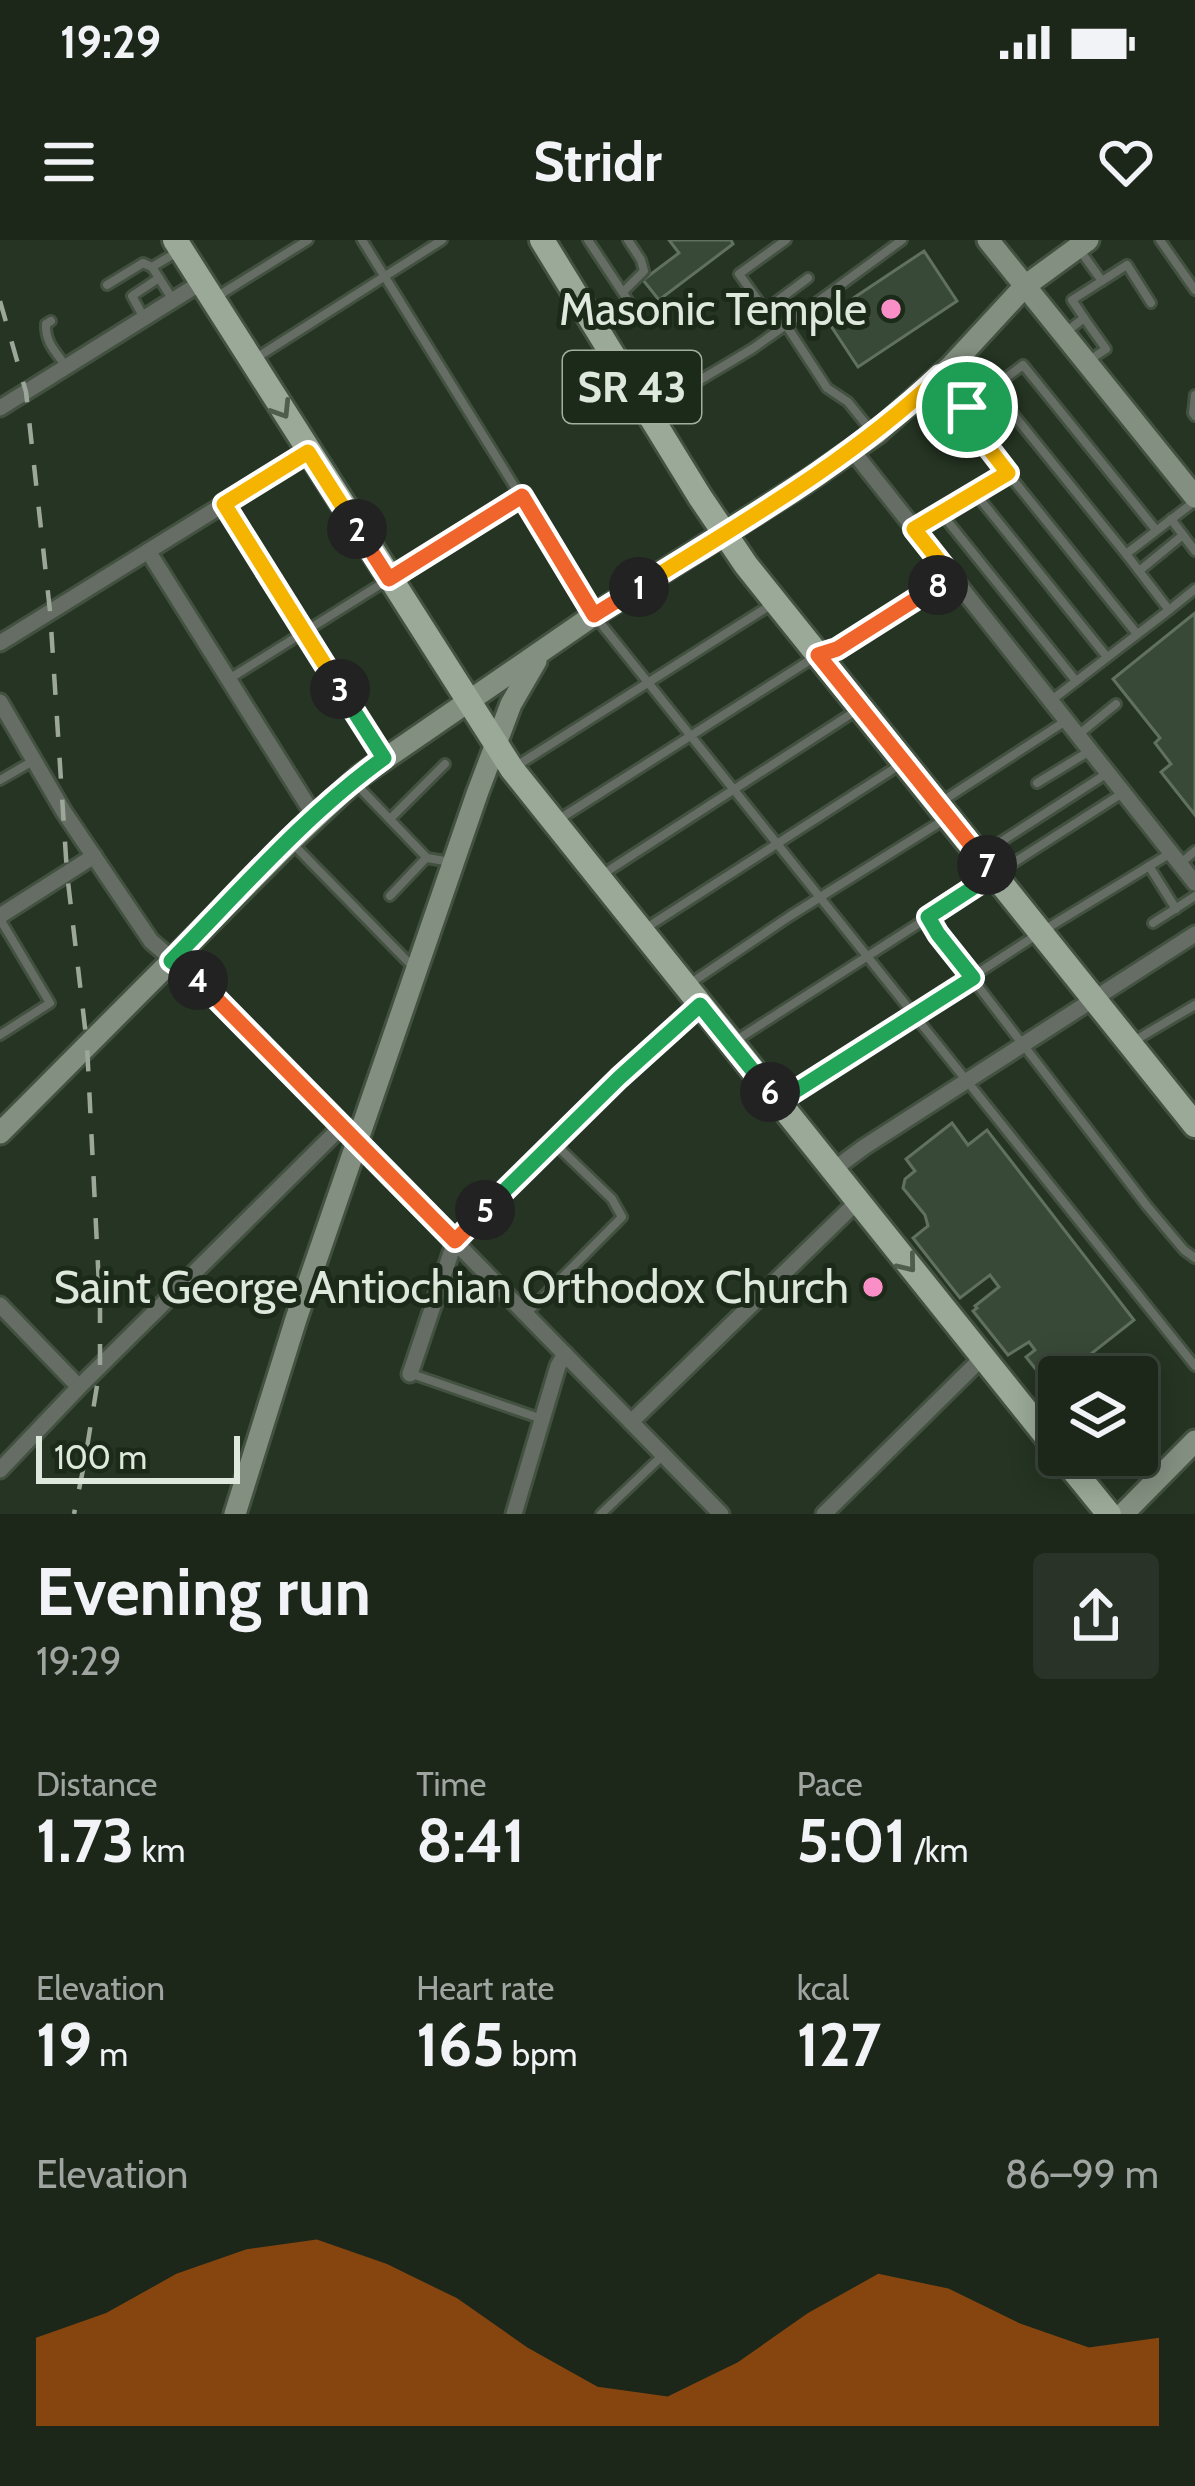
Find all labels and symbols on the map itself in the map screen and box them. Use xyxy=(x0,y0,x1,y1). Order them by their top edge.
place label: Masonic Temple xyxy=(559,282,867,336)
marker: Masonic Temple xyxy=(878,296,904,322)
road number: SR 43 xyxy=(563,351,701,423)
pin xyxy=(916,356,1018,458)
one-way arrow xyxy=(268,397,290,419)
pin: 2 xyxy=(327,499,387,559)
pin: 8 xyxy=(908,555,968,615)
pin: 1 xyxy=(609,557,669,617)
pin: 3 xyxy=(310,659,370,719)
pin: 7 xyxy=(957,835,1017,895)
pin: 4 xyxy=(168,950,228,1010)
pin: 6 xyxy=(740,1062,800,1122)
pin: 5 xyxy=(455,1180,515,1240)
one-way arrow xyxy=(894,1250,915,1272)
place label: Saint George Antiochian Orthodox Church xyxy=(54,1260,849,1314)
marker: Saint George Antiochian Orthodox Church xyxy=(860,1274,886,1300)
scale bar xyxy=(36,1430,240,1483)

